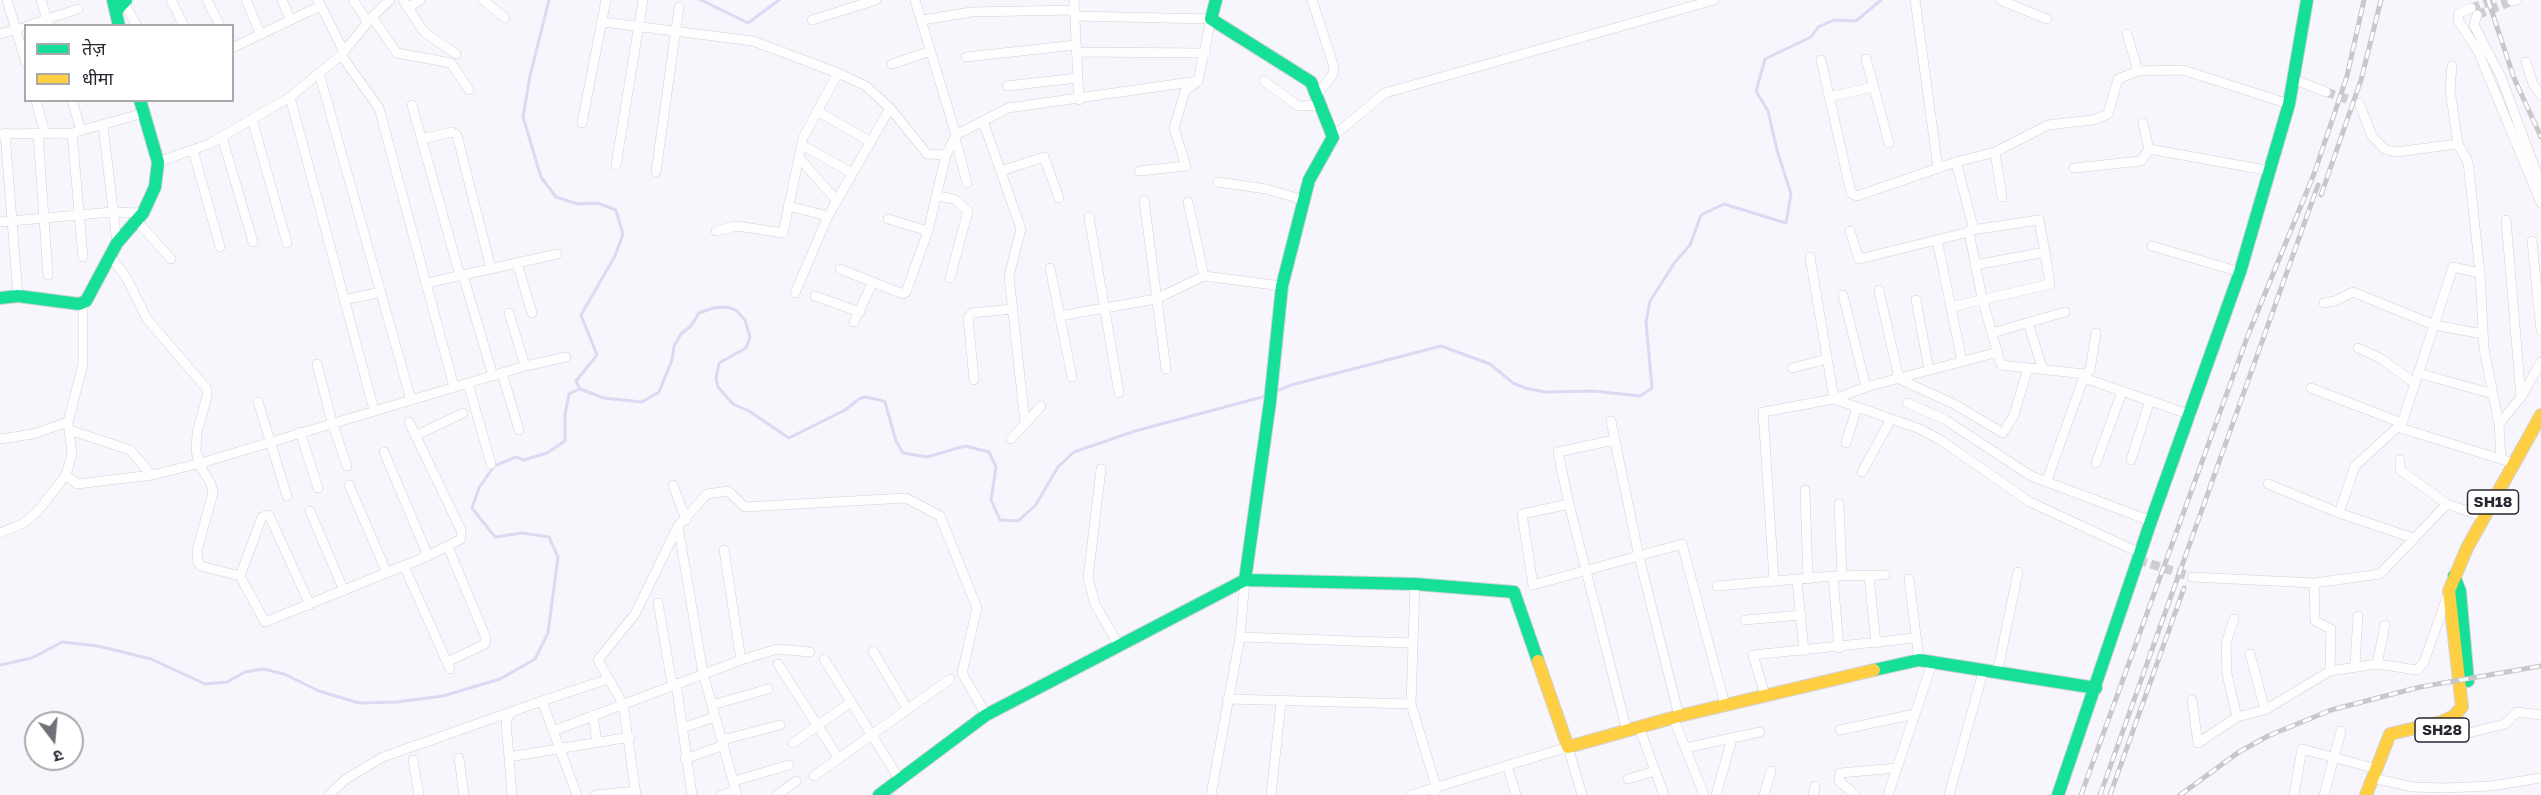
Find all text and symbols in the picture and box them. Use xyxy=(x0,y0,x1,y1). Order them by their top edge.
legend xyxy=(24,24,234,102)
text: तेज़ xyxy=(82,37,106,59)
text: धीमा xyxy=(82,67,113,89)
road number: SH18 xyxy=(2468,490,2518,514)
north arrow xyxy=(24,711,84,771)
road number: SH28 xyxy=(2415,718,2469,742)
text: उ xyxy=(51,745,66,767)

